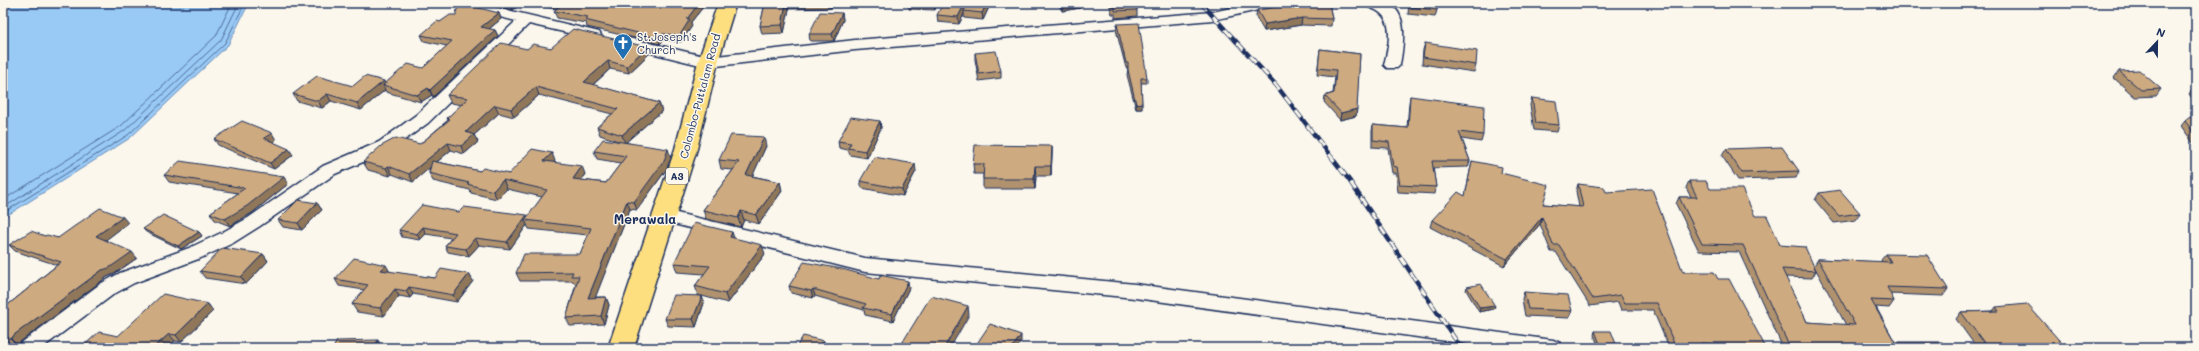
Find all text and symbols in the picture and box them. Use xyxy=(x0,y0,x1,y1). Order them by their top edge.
north arrow xyxy=(2137,22,2177,62)
text: N xyxy=(2154,24,2168,41)
place label: St.Joseph's Church xyxy=(637,29,697,57)
church icon: St.Joseph's Church xyxy=(612,32,634,60)
street label: Colombo-Puttalam Road xyxy=(676,32,723,160)
road number: A3 xyxy=(666,168,688,184)
district label: Merawala xyxy=(614,210,676,227)

